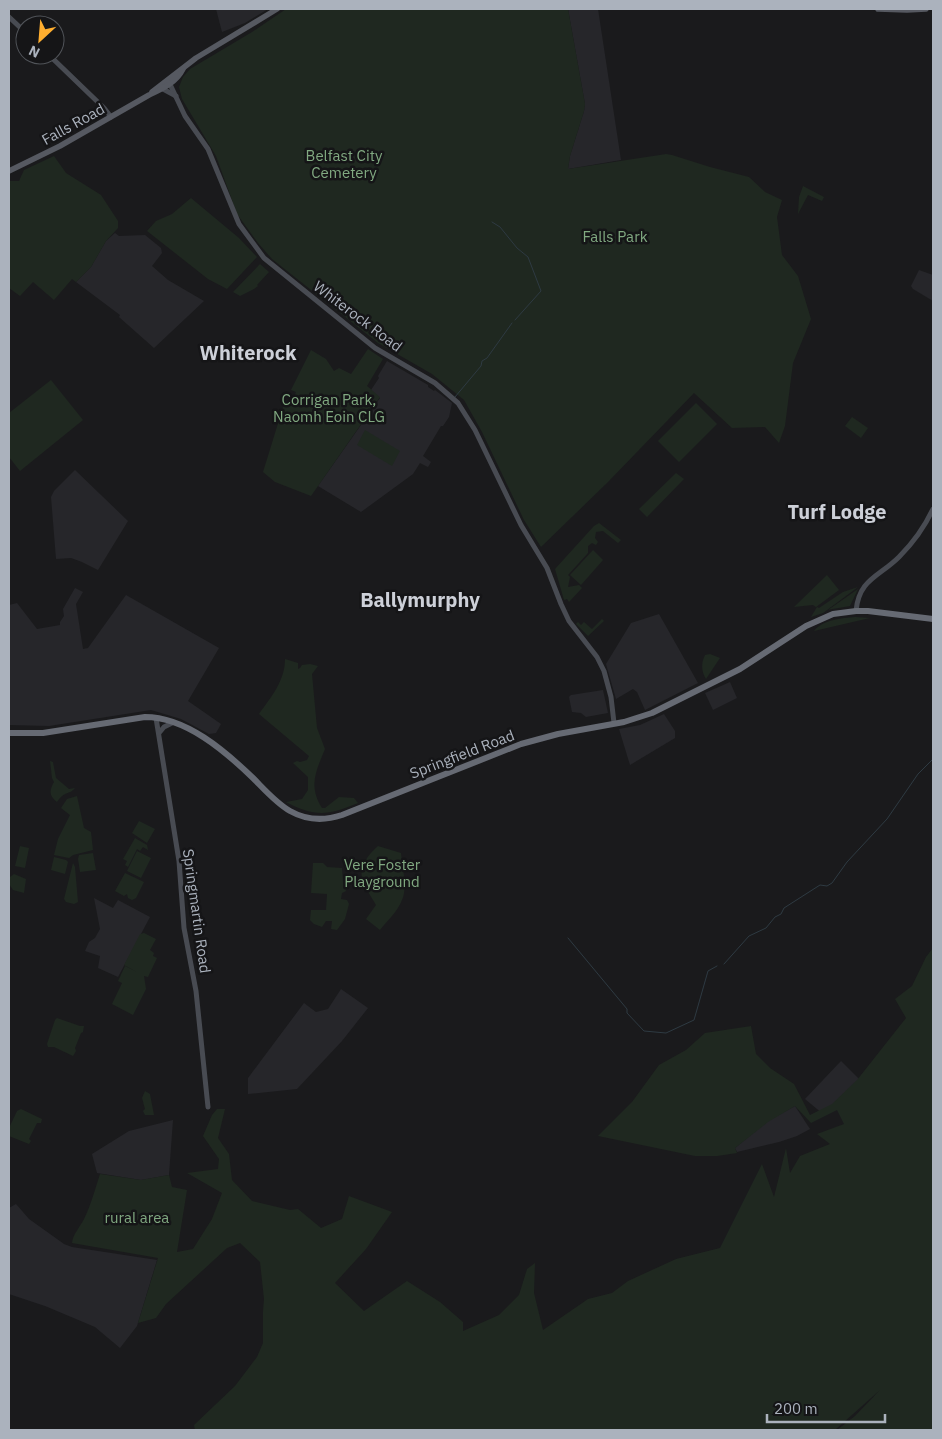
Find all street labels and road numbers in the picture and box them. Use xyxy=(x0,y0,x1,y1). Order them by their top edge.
street label: Falls Road xyxy=(38,99,108,149)
street label: Whiterock Road xyxy=(310,276,406,356)
street label: Springfield Road xyxy=(407,725,517,783)
street label: Springmartin Road xyxy=(179,848,215,974)

